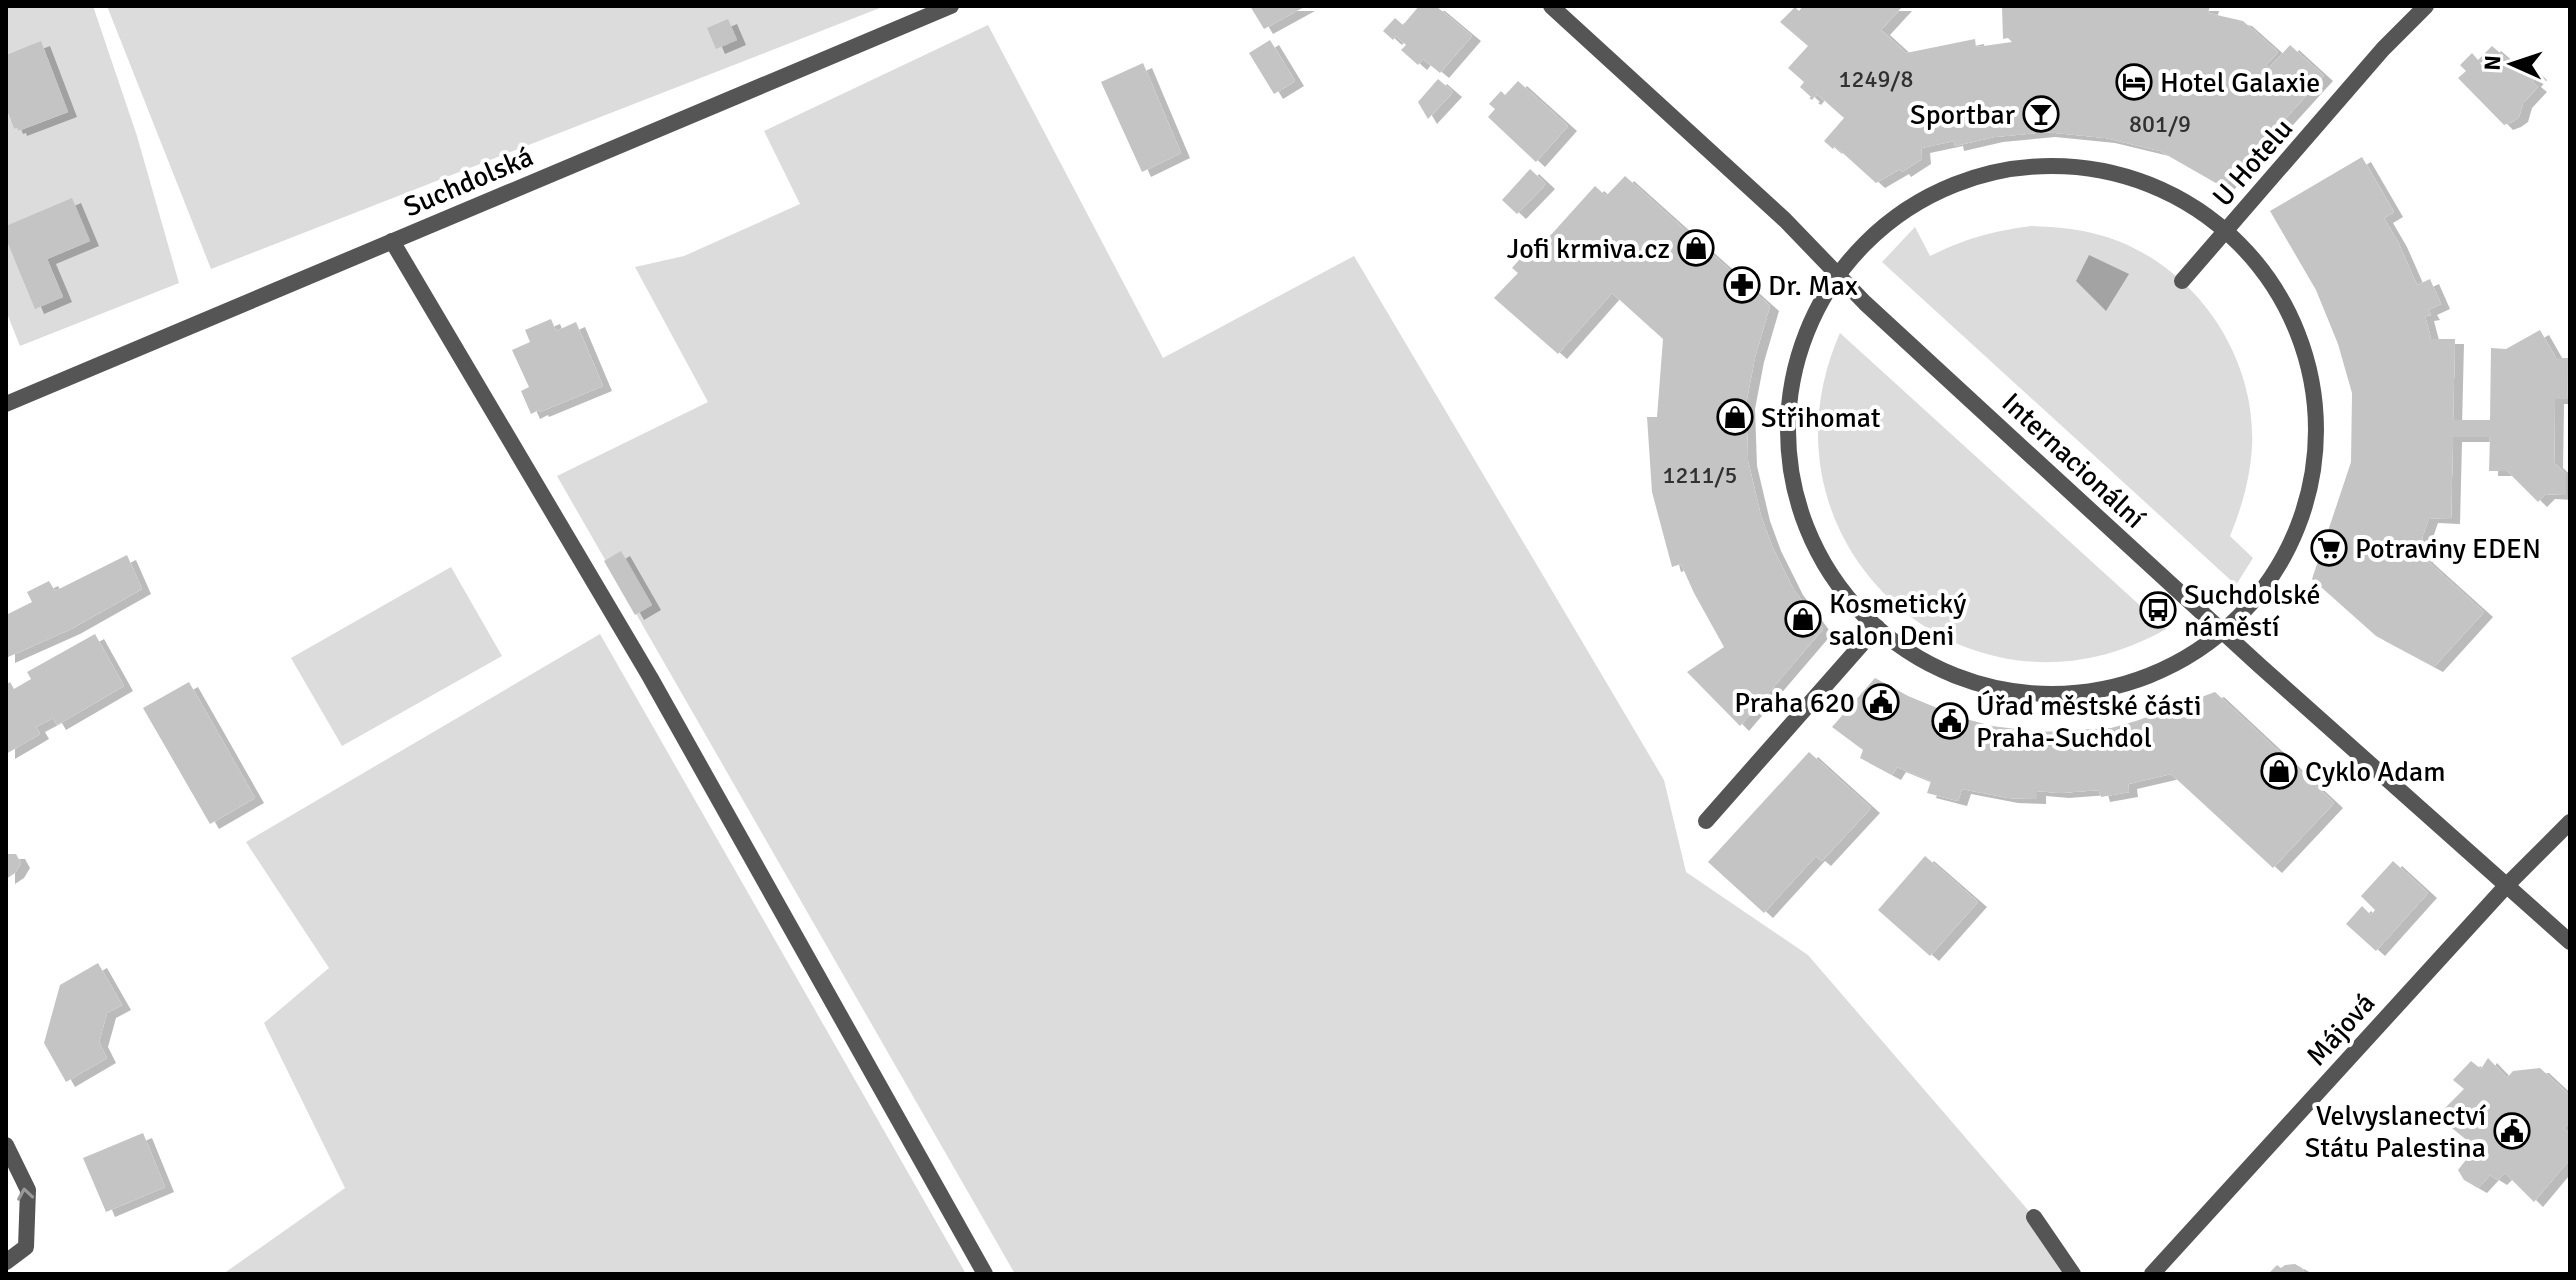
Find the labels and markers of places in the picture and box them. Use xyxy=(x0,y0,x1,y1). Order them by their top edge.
hotel icon: Hotel Galaxie xyxy=(2115,63,2153,101)
place label: Hotel Galaxie xyxy=(2160,66,2320,100)
bar icon: Sportbar xyxy=(2022,95,2060,133)
place label: Sportbar xyxy=(1910,98,2016,132)
shop icon: Jofi krmiva.cz xyxy=(1677,229,1715,267)
place label: Jofi krmiva.cz xyxy=(1507,232,1670,266)
pharmacy icon: Dr. Max xyxy=(1723,266,1761,304)
place label: Dr. Max xyxy=(1768,269,1858,303)
shop icon: Střihomat xyxy=(1716,398,1754,436)
place label: Střihomat xyxy=(1761,401,1881,435)
supermarket icon: Potraviny EDEN xyxy=(2310,529,2348,567)
place label: Potraviny EDEN xyxy=(2355,532,2541,566)
place label: Suchdolské náměstí xyxy=(2184,578,2321,644)
place label: Kosmetický salon Deni xyxy=(1829,587,1966,653)
bus stop icon: Suchdolské náměstí xyxy=(2139,591,2177,629)
shop icon: Kosmetický salon Deni xyxy=(1784,600,1822,638)
public building icon: Praha 620 xyxy=(1862,683,1900,721)
place label: Praha 620 xyxy=(1734,686,1855,720)
place label: Úřad městské části Praha-Suchdol xyxy=(1976,689,2201,755)
public building icon: Úřad městské části Praha-Suchdol xyxy=(1931,702,1969,740)
shop icon: Cyklo Adam xyxy=(2260,752,2298,790)
place label: Cyklo Adam xyxy=(2305,755,2446,789)
place label: Velvyslanectví Státu Palestina xyxy=(2305,1099,2486,1165)
public building icon: Velvyslanectví Státu Palestina xyxy=(2493,1112,2531,1150)

